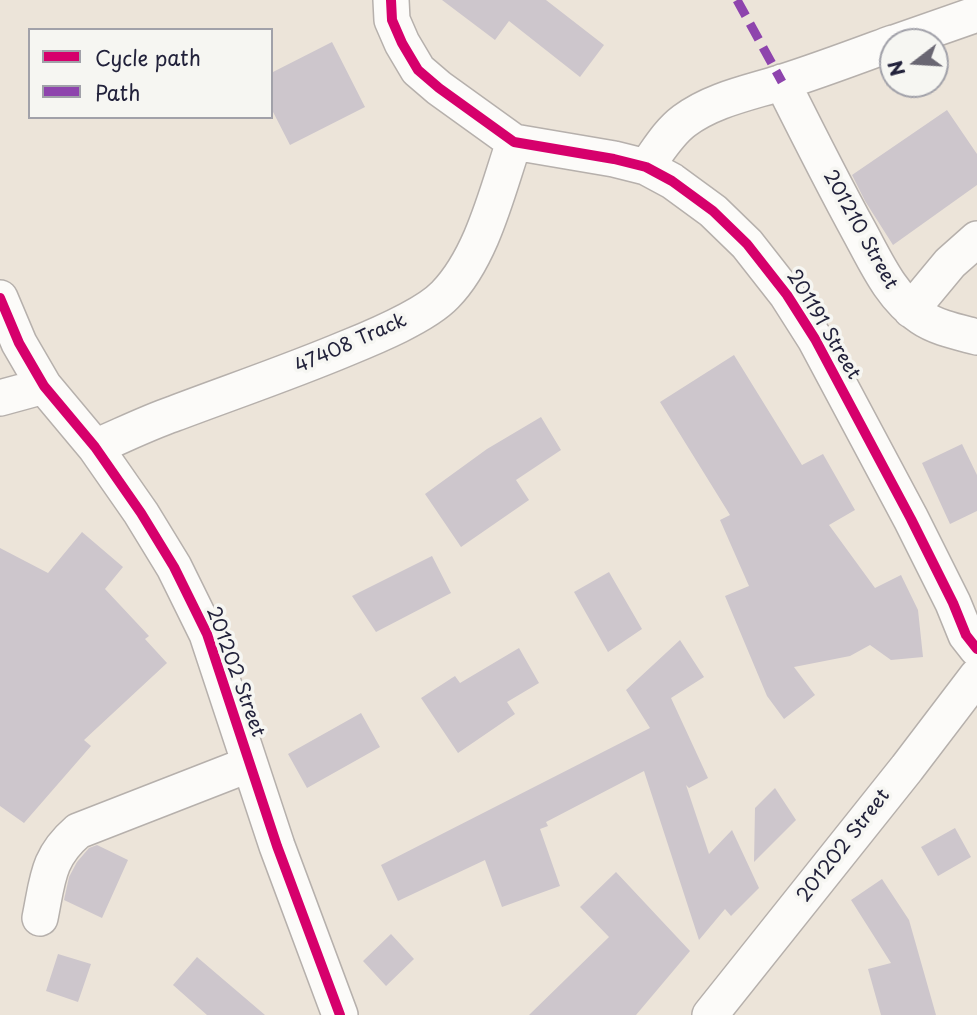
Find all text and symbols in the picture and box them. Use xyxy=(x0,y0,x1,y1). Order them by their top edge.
legend xyxy=(28,28,273,119)
north arrow xyxy=(879,28,949,98)
text: Cycle path xyxy=(95,41,201,73)
text: N xyxy=(880,57,911,80)
text: Path xyxy=(95,76,140,108)
street label: 201210 Street xyxy=(818,167,902,293)
street label: 201191 Street xyxy=(781,266,865,384)
street label: 47408 Track xyxy=(292,309,410,379)
street label: 201202 Street xyxy=(201,604,269,740)
street label: 201202 Street xyxy=(793,785,895,907)

